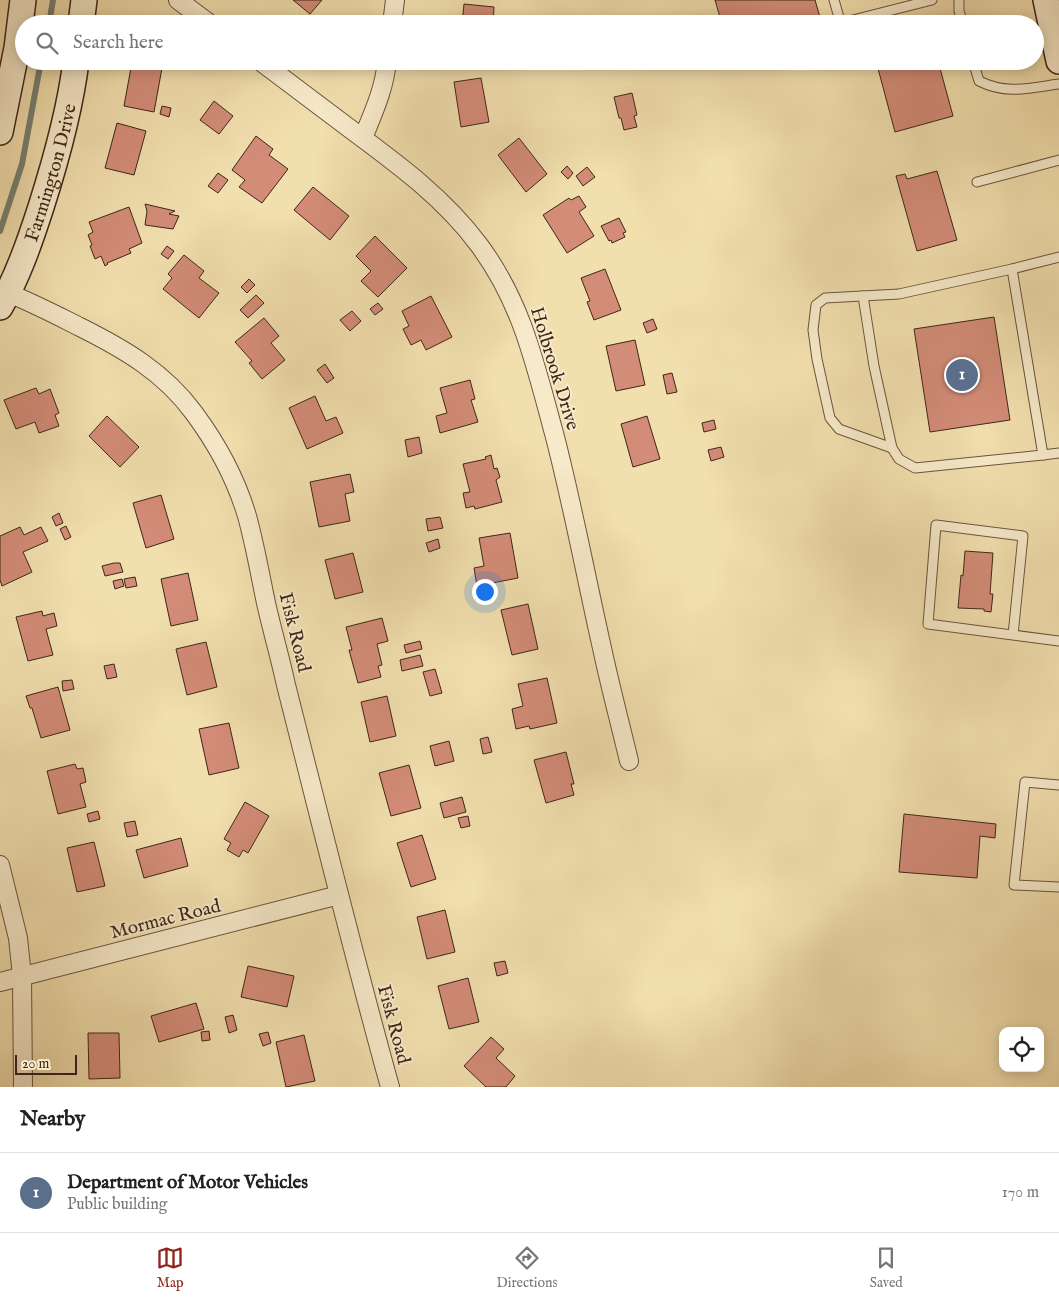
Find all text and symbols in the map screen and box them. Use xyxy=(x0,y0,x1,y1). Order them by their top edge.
search box xyxy=(15,15,1044,70)
icon: search xyxy=(33,29,61,57)
text: Search here xyxy=(73,31,164,55)
street label: Farmington Drive xyxy=(20,101,83,245)
street label: Holbrook Drive xyxy=(524,304,584,433)
pin: 1 xyxy=(946,356,978,394)
your location xyxy=(472,579,498,605)
street label: Fisk Road xyxy=(273,590,316,676)
street label: Mormac Road xyxy=(108,894,224,945)
street label: Fisk Road xyxy=(371,982,415,1068)
map controls xyxy=(999,1027,1044,1072)
button: locate xyxy=(999,1027,1044,1072)
scale bar xyxy=(15,1052,78,1075)
text: 20 m xyxy=(22,1055,49,1073)
text: Nearby xyxy=(20,1106,85,1133)
text: Department of Motor Vehicles xyxy=(67,1171,308,1195)
text: 1 xyxy=(33,1183,39,1203)
text: 170 m xyxy=(1002,1183,1039,1203)
text: Public building xyxy=(67,1195,167,1215)
tab: Map xyxy=(156,1244,184,1292)
tab: Directions xyxy=(496,1244,557,1292)
tab: Saved xyxy=(870,1244,903,1292)

